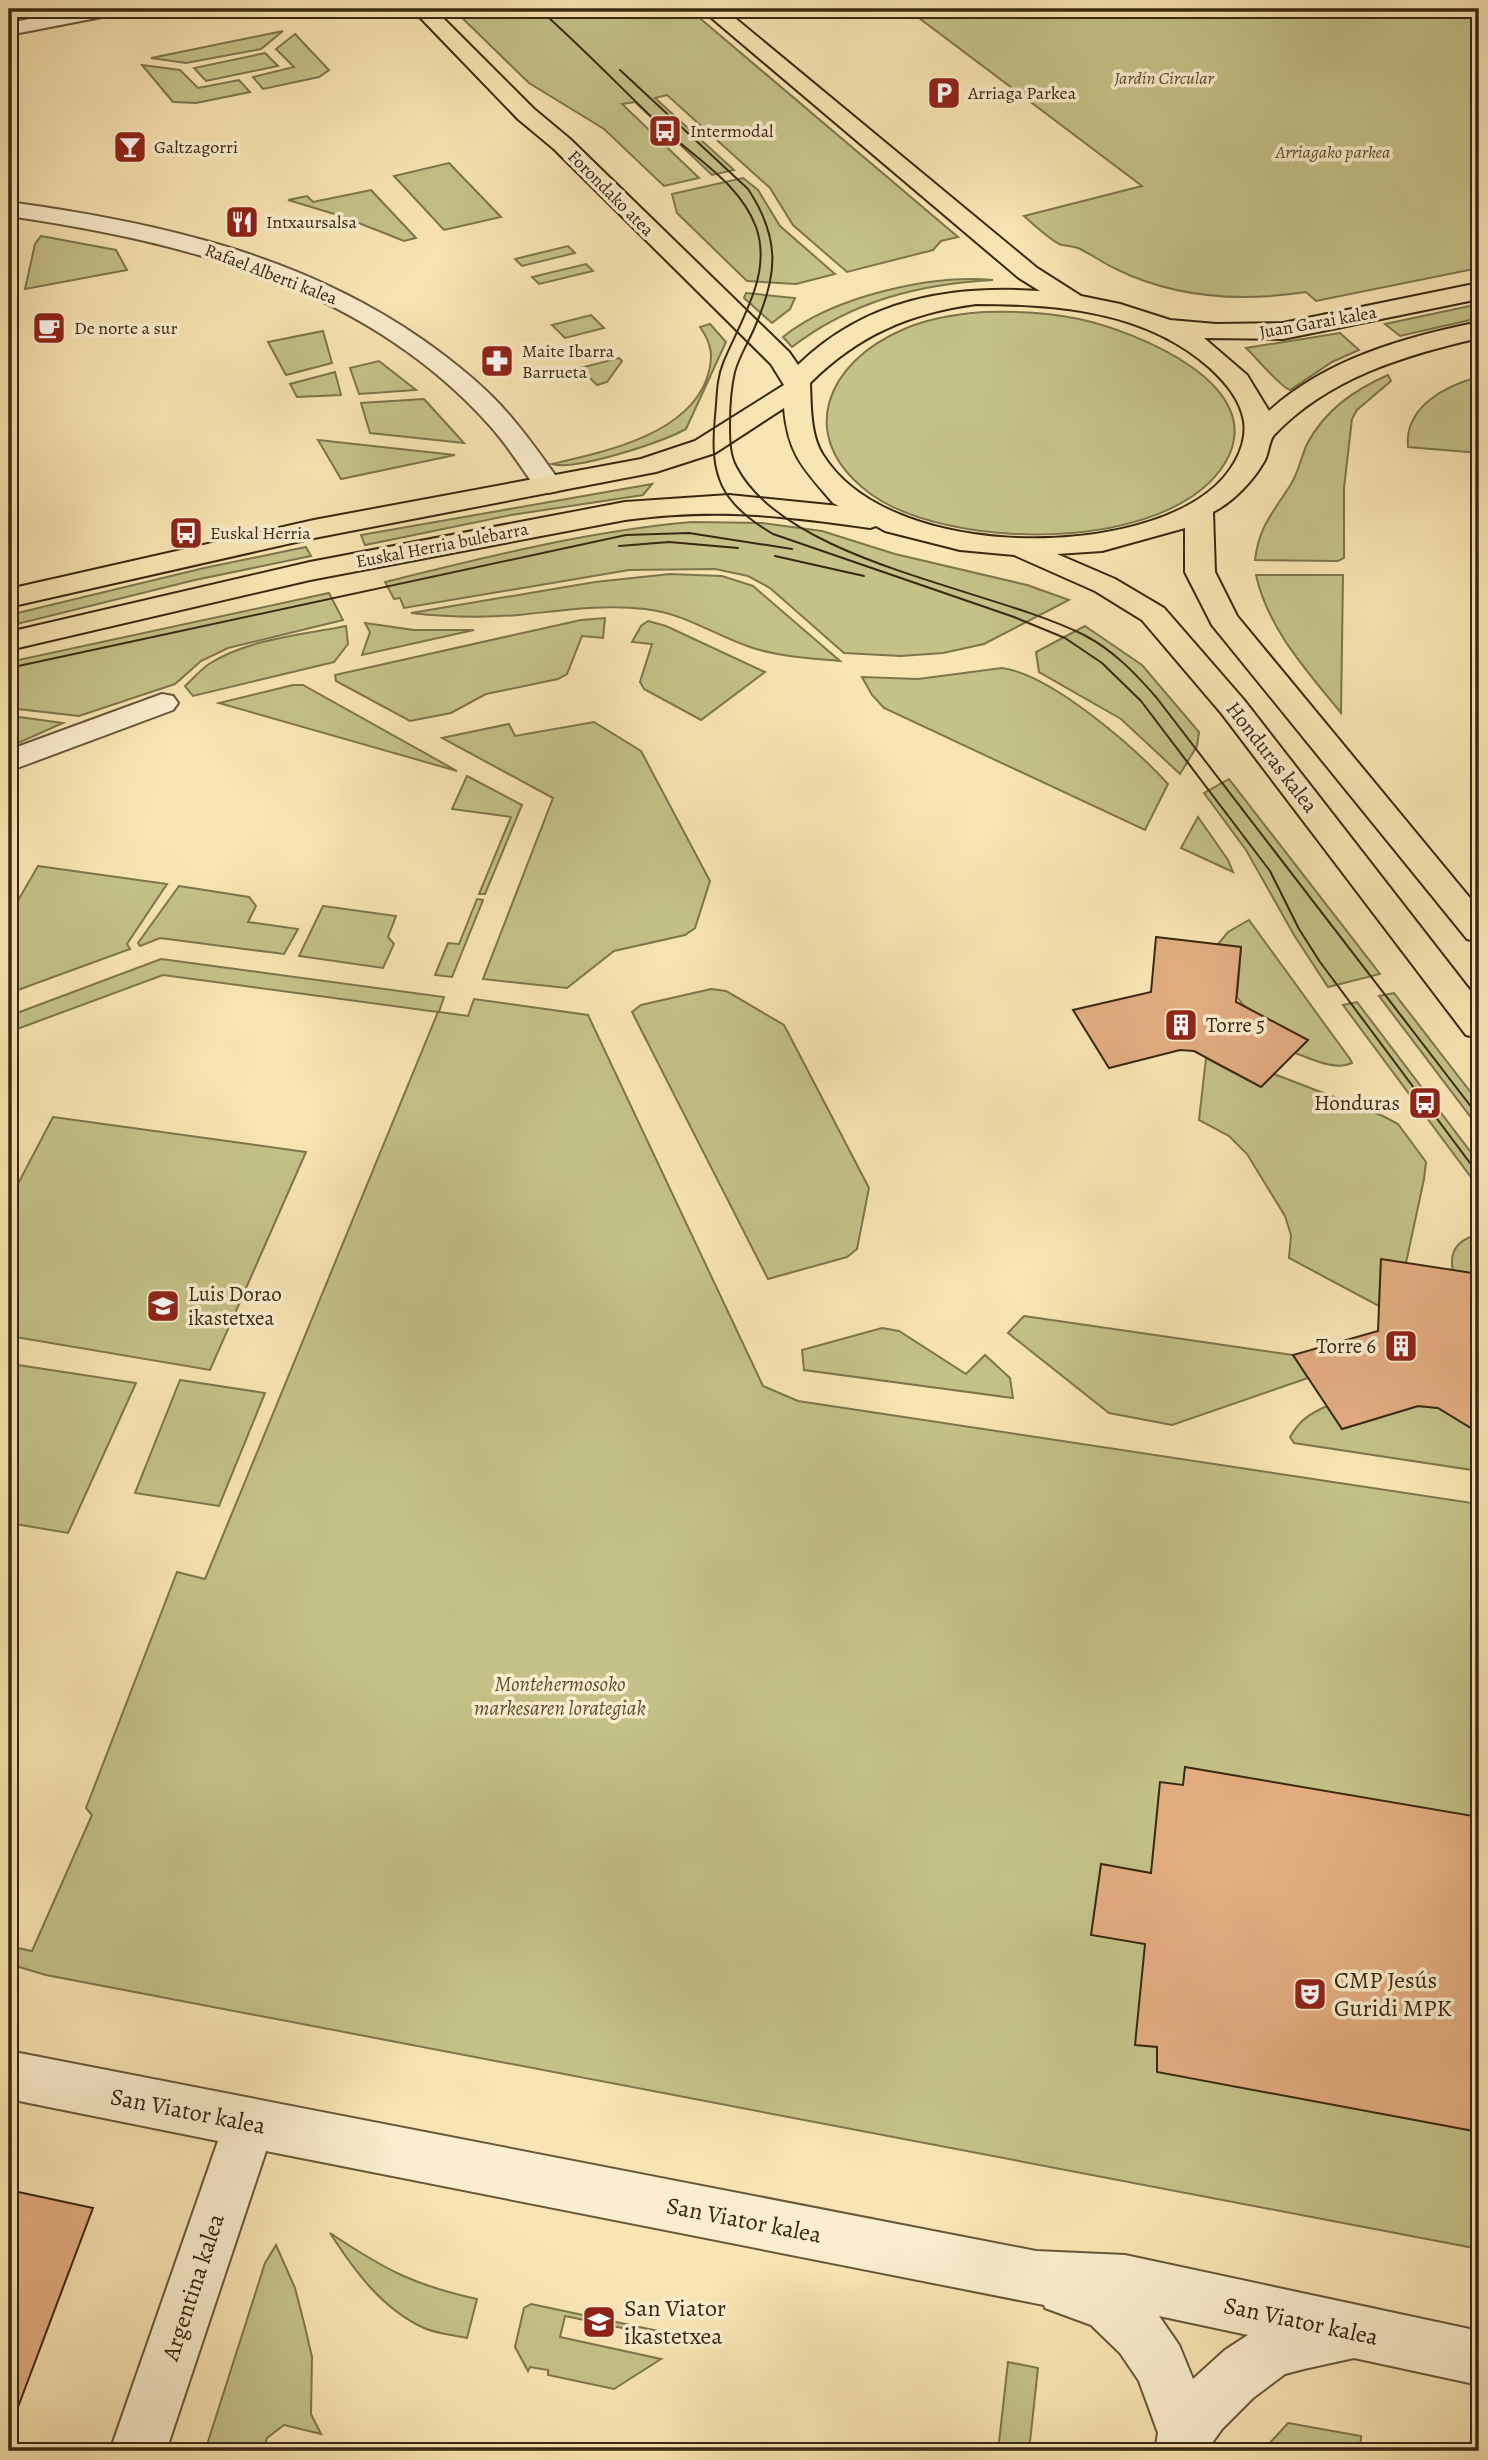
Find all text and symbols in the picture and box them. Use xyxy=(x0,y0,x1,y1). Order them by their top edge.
park label: Jardín Circular xyxy=(1113,66,1215,90)
parking icon: Arriaga Parkea xyxy=(925,74,963,112)
place label: Arriaga Parkea xyxy=(967,81,1077,105)
bus stop icon: Intermodal xyxy=(646,112,684,150)
place label: Intermodal xyxy=(690,119,774,143)
bar icon: Galtzagorri xyxy=(111,128,149,166)
place label: Galtzagorri xyxy=(154,135,238,159)
park label: Arriagako parkea xyxy=(1275,140,1390,164)
street label: Forondako atea xyxy=(563,145,660,242)
restaurant icon: Intxaursalsa xyxy=(223,203,261,241)
place label: Intxaursalsa xyxy=(266,210,358,234)
street label: Rafael Alberti kalea xyxy=(201,238,341,311)
street label: Juan Garai kalea xyxy=(1257,300,1379,344)
cafe icon: De norte a sur xyxy=(30,309,68,347)
place label: De norte a sur xyxy=(74,316,177,340)
place label: Maite Ibarra Barrueta xyxy=(522,339,615,384)
pharmacy icon: Maite Ibarra Barrueta xyxy=(478,342,516,380)
bus stop icon: Euskal Herria xyxy=(167,514,205,552)
street label: Euskal Herria bulebarra xyxy=(354,516,531,573)
place label: Euskal Herria xyxy=(210,521,311,545)
street label: Honduras kalea xyxy=(1220,695,1325,819)
building icon: Torre 5 xyxy=(1162,1006,1200,1044)
place label: Torre 5 xyxy=(1206,1011,1265,1039)
bus stop icon: Honduras xyxy=(1406,1084,1444,1122)
place label: Honduras xyxy=(1314,1089,1400,1117)
place label: Luis Dorao ikastetxea xyxy=(188,1280,282,1332)
school or university icon: Luis Dorao ikastetxea xyxy=(144,1287,182,1325)
building icon: Torre 6 xyxy=(1382,1327,1420,1365)
place label: Torre 6 xyxy=(1316,1332,1376,1360)
park label: Montehermosoko markesaren lorategiak xyxy=(474,1670,646,1722)
place label: CMP Jesús Guridi MPK xyxy=(1334,1964,1452,2024)
theatre icon: CMP Jesús Guridi MPK xyxy=(1291,1975,1329,2013)
street label: San Viator kalea xyxy=(108,2080,269,2142)
street label: San Viator kalea xyxy=(664,2189,825,2251)
street label: Argentina kalea xyxy=(154,2209,232,2366)
street label: San Viator kalea xyxy=(1221,2289,1382,2353)
place label: San Viator ikastetxea xyxy=(624,2292,726,2352)
school or university icon: San Viator ikastetxea xyxy=(580,2303,618,2341)

